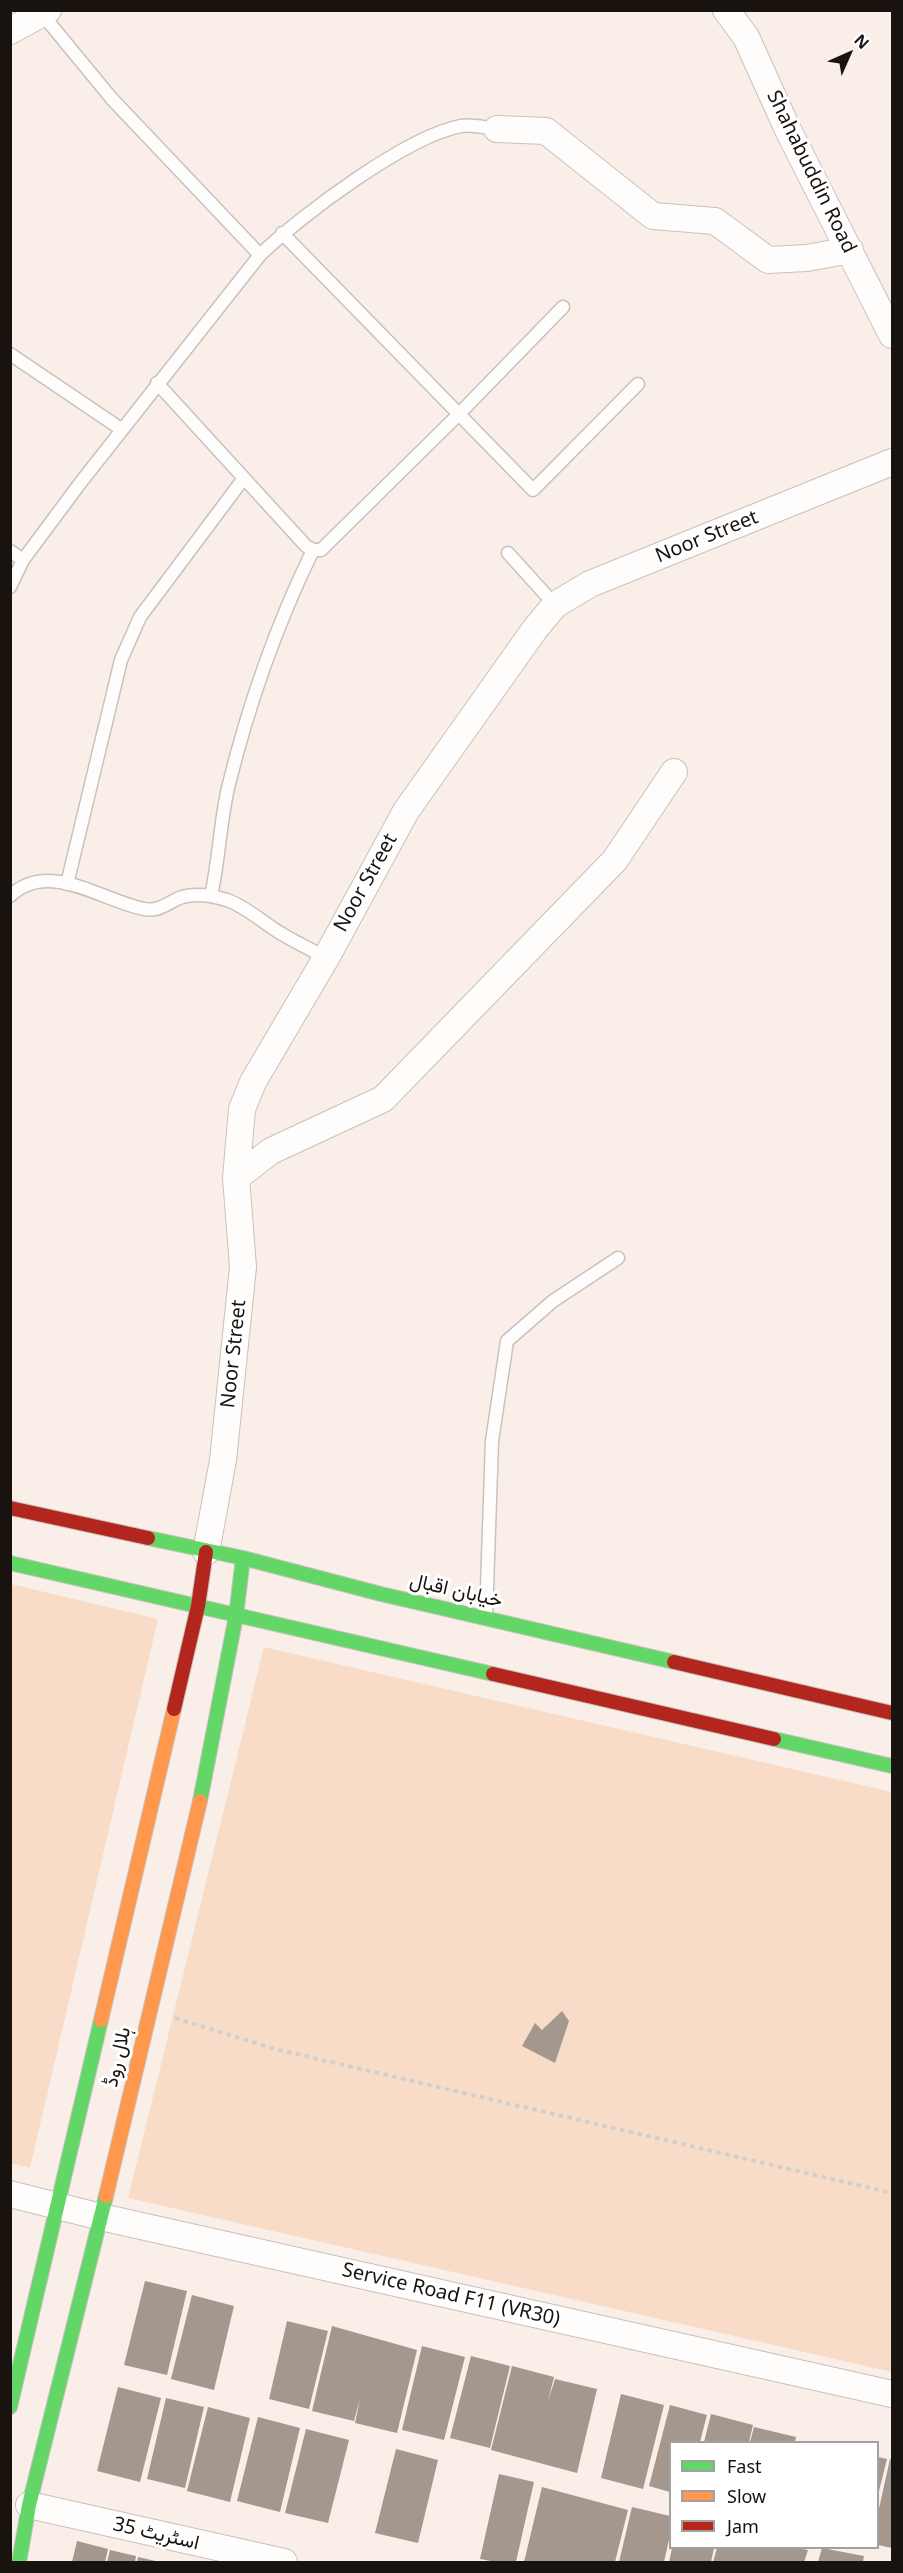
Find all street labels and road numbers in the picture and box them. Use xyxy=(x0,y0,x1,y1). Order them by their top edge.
street label: Shahabuddin Road xyxy=(761,87,861,257)
street label: Noor Street xyxy=(652,506,762,568)
street label: Noor Street xyxy=(329,830,403,936)
street label: Noor Street xyxy=(216,1299,252,1409)
street label: خیابان اقبال xyxy=(407,1569,505,1613)
street label: ہلال روڈ xyxy=(99,2025,137,2089)
street label: Service Road F11 (VR30) xyxy=(340,2258,562,2332)
street label: اسٹریٹ 35 xyxy=(111,2512,201,2556)

